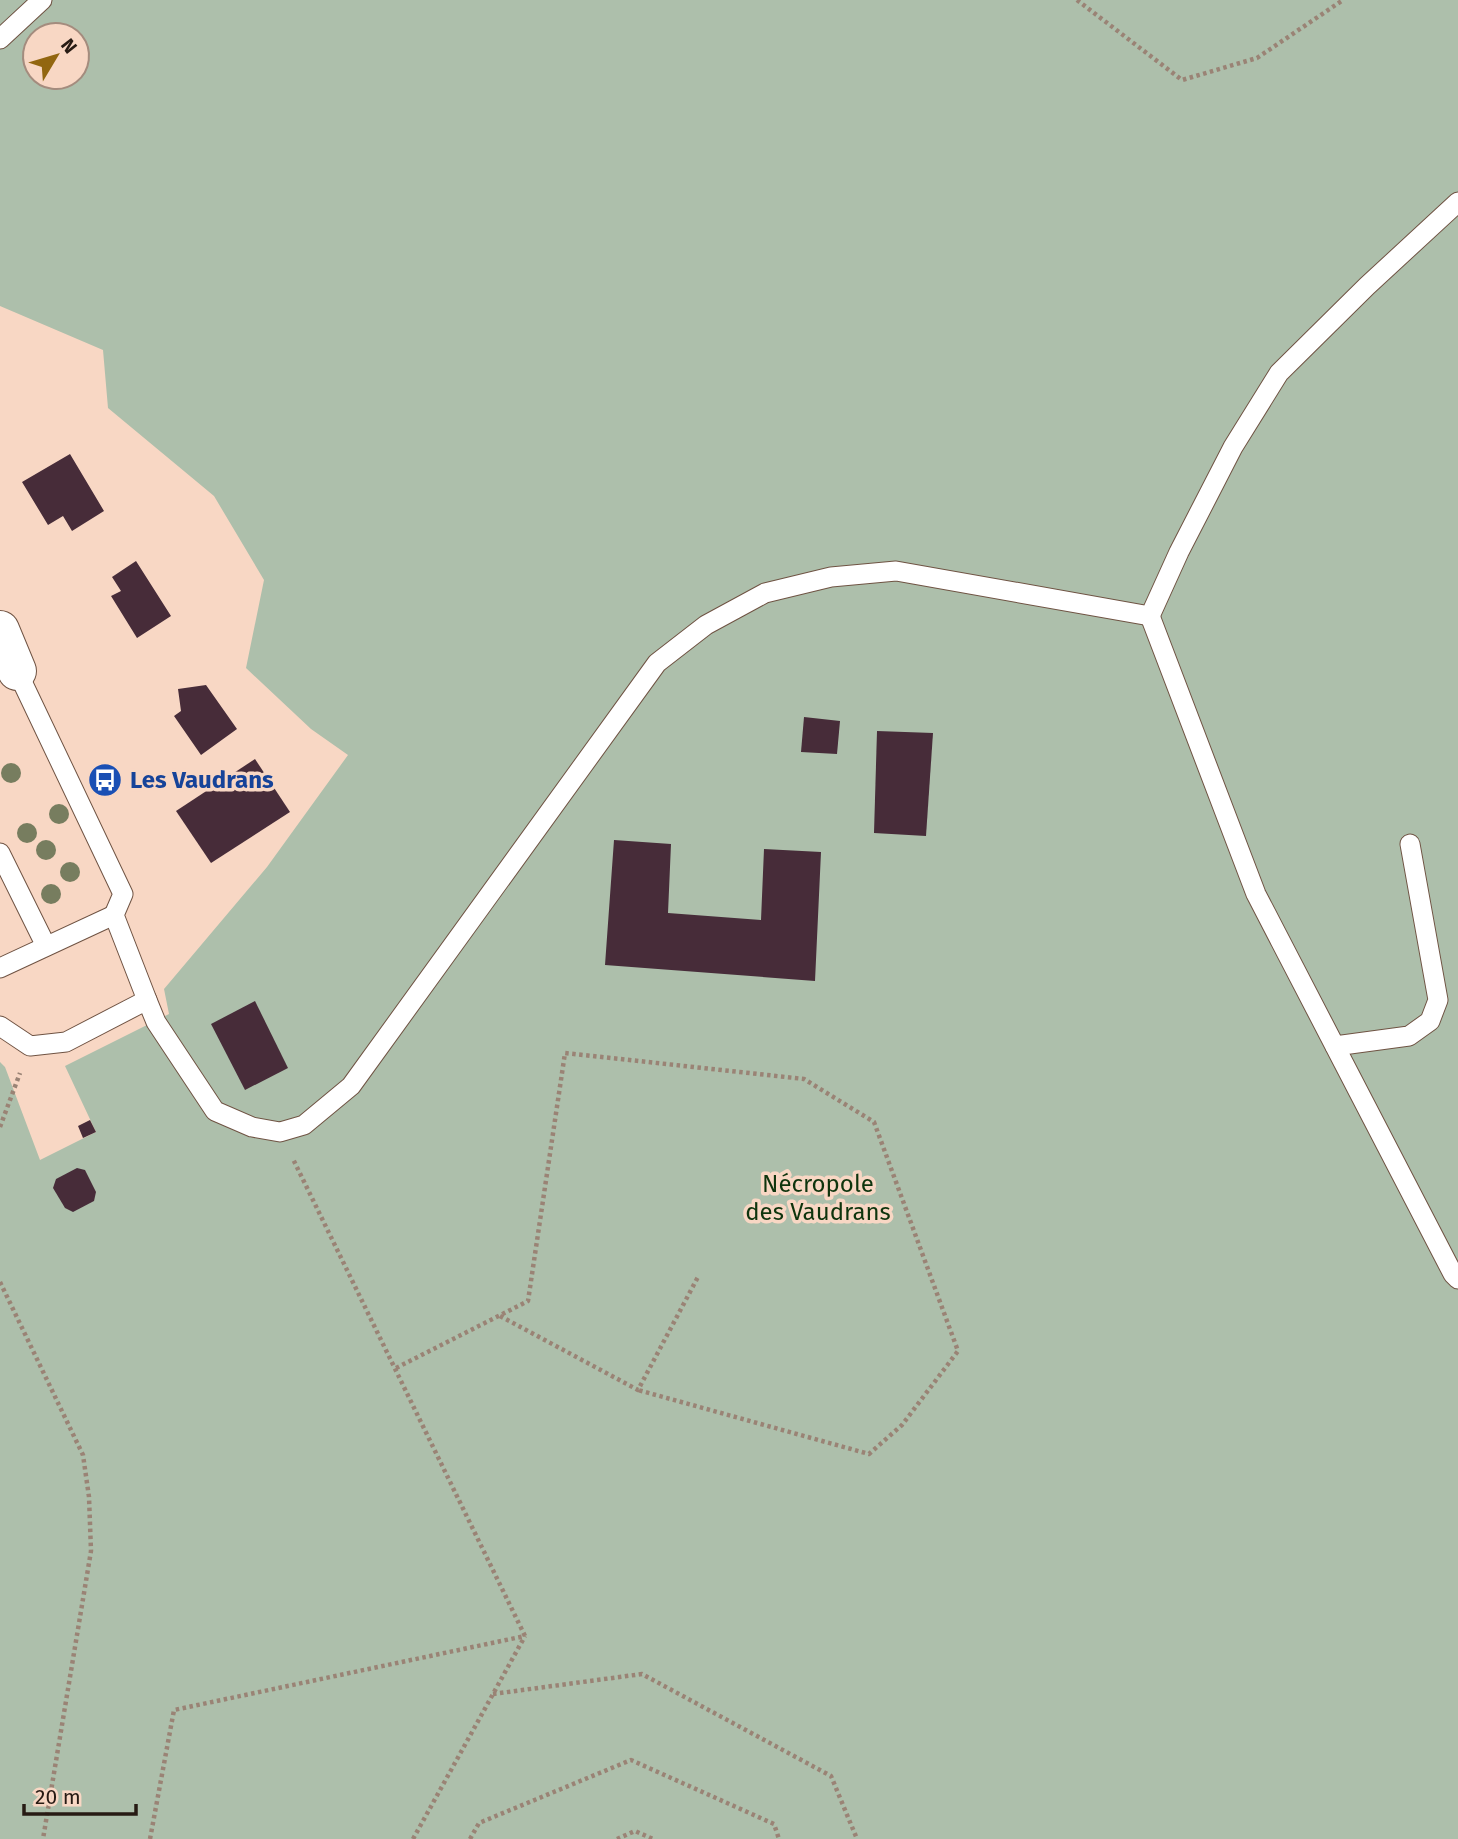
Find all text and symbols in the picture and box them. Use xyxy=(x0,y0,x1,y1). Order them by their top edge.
north arrow xyxy=(21,21,91,91)
text: N xyxy=(56,34,82,58)
bus stop icon: Les Vaudrans xyxy=(86,761,124,799)
place label: Les Vaudrans xyxy=(130,766,274,794)
park label: Nécropole des Vaudrans xyxy=(745,1170,891,1226)
scale bar xyxy=(24,1772,136,1816)
text: 20 m xyxy=(35,1784,81,1810)

